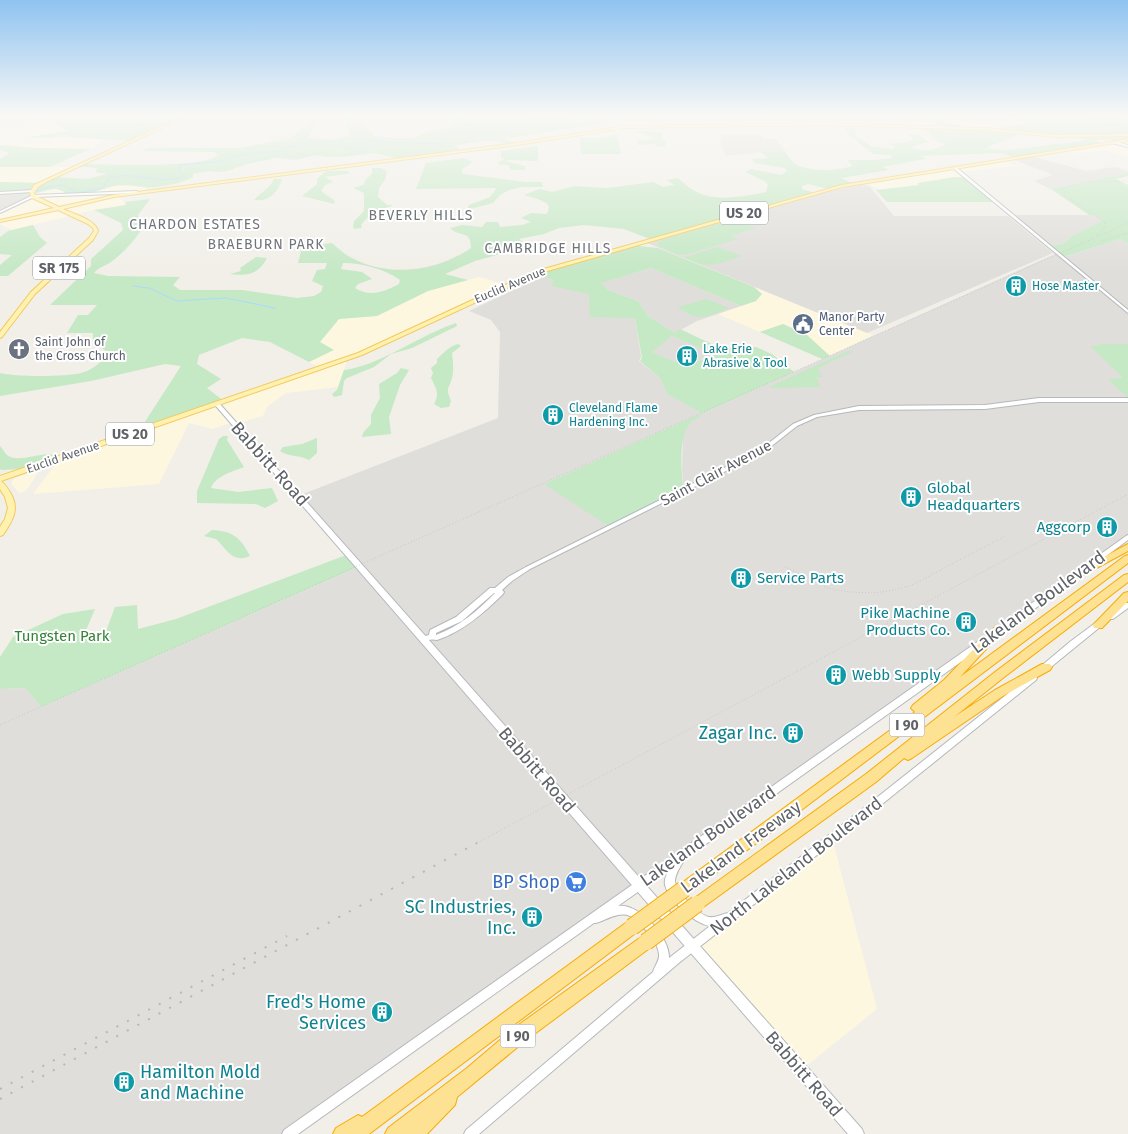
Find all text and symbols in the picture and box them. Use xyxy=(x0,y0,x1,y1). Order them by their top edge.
road number: US 20 xyxy=(720,202,768,224)
district label: BEVERLY HILLS xyxy=(369,207,473,224)
district label: CHARDON ESTATES xyxy=(129,216,261,233)
district label: BRAEBURN PARK xyxy=(207,236,325,253)
district label: CAMBRIDGE HILLS xyxy=(485,240,611,257)
road number: SR 175 xyxy=(33,256,85,280)
street label: Euclid Avenue xyxy=(472,264,548,306)
building icon: Hose Master xyxy=(1004,274,1028,298)
place label: Hose Master xyxy=(1032,279,1100,293)
place label: Manor Party Center xyxy=(819,310,884,338)
public building icon: Manor Party Center xyxy=(791,312,815,336)
place label: Saint John of the Cross Church xyxy=(35,335,126,363)
church icon: Saint John of the Cross Church xyxy=(7,337,31,361)
place label: Lake Erie Abrasive & Tool xyxy=(703,342,788,370)
building icon: Lake Erie Abrasive & Tool xyxy=(675,344,699,368)
place label: Cleveland Flame Hardening Inc. xyxy=(569,401,658,429)
building icon: Cleveland Flame Hardening Inc. xyxy=(541,403,565,427)
street label: Babbitt Road xyxy=(226,417,314,511)
road number: US 20 xyxy=(106,422,154,446)
street label: Saint Clair Avenue xyxy=(657,436,775,510)
street label: Euclid Avenue xyxy=(25,438,101,476)
place label: Global Headquarters xyxy=(927,479,1020,514)
building icon: Global Headquarters xyxy=(899,485,923,509)
building icon: Aggcorp xyxy=(1095,515,1119,539)
place label: Aggcorp xyxy=(1037,518,1091,536)
street label: Lakeland Boulevard xyxy=(966,546,1110,658)
building icon: Service Parts xyxy=(729,566,753,590)
place label: Service Parts xyxy=(757,569,844,587)
place label: Pike Machine Products Co. xyxy=(860,604,950,639)
building icon: Pike Machine Products Co. xyxy=(954,610,978,634)
park label: Tungsten Park xyxy=(14,627,110,645)
building icon: Webb Supply xyxy=(824,663,848,687)
place label: Webb Supply xyxy=(852,666,941,684)
road number: I 90 xyxy=(890,714,924,736)
building icon: Zagar Inc. xyxy=(781,721,805,745)
place label: Zagar Inc. xyxy=(699,722,777,744)
street label: Babbitt Road xyxy=(494,723,580,817)
street label: Lakeland Boulevard xyxy=(636,781,780,891)
street label: North Lakeland Boulevard xyxy=(706,792,886,940)
street label: Lakeland Freeway xyxy=(676,796,806,898)
supermarket icon: BP Shop xyxy=(564,870,588,894)
place label: BP Shop xyxy=(492,871,560,893)
place label: SC Industries, Inc. xyxy=(405,896,516,939)
building icon: SC Industries, Inc. xyxy=(520,905,544,929)
place label: Fred's Home Services xyxy=(266,991,366,1034)
building icon: Fred's Home Services xyxy=(370,1000,394,1024)
road number: I 90 xyxy=(500,1024,536,1048)
street label: Babbitt Road xyxy=(761,1027,847,1121)
place label: Hamilton Mold and Machine xyxy=(140,1061,260,1104)
building icon: Hamilton Mold and Machine xyxy=(112,1070,136,1094)

